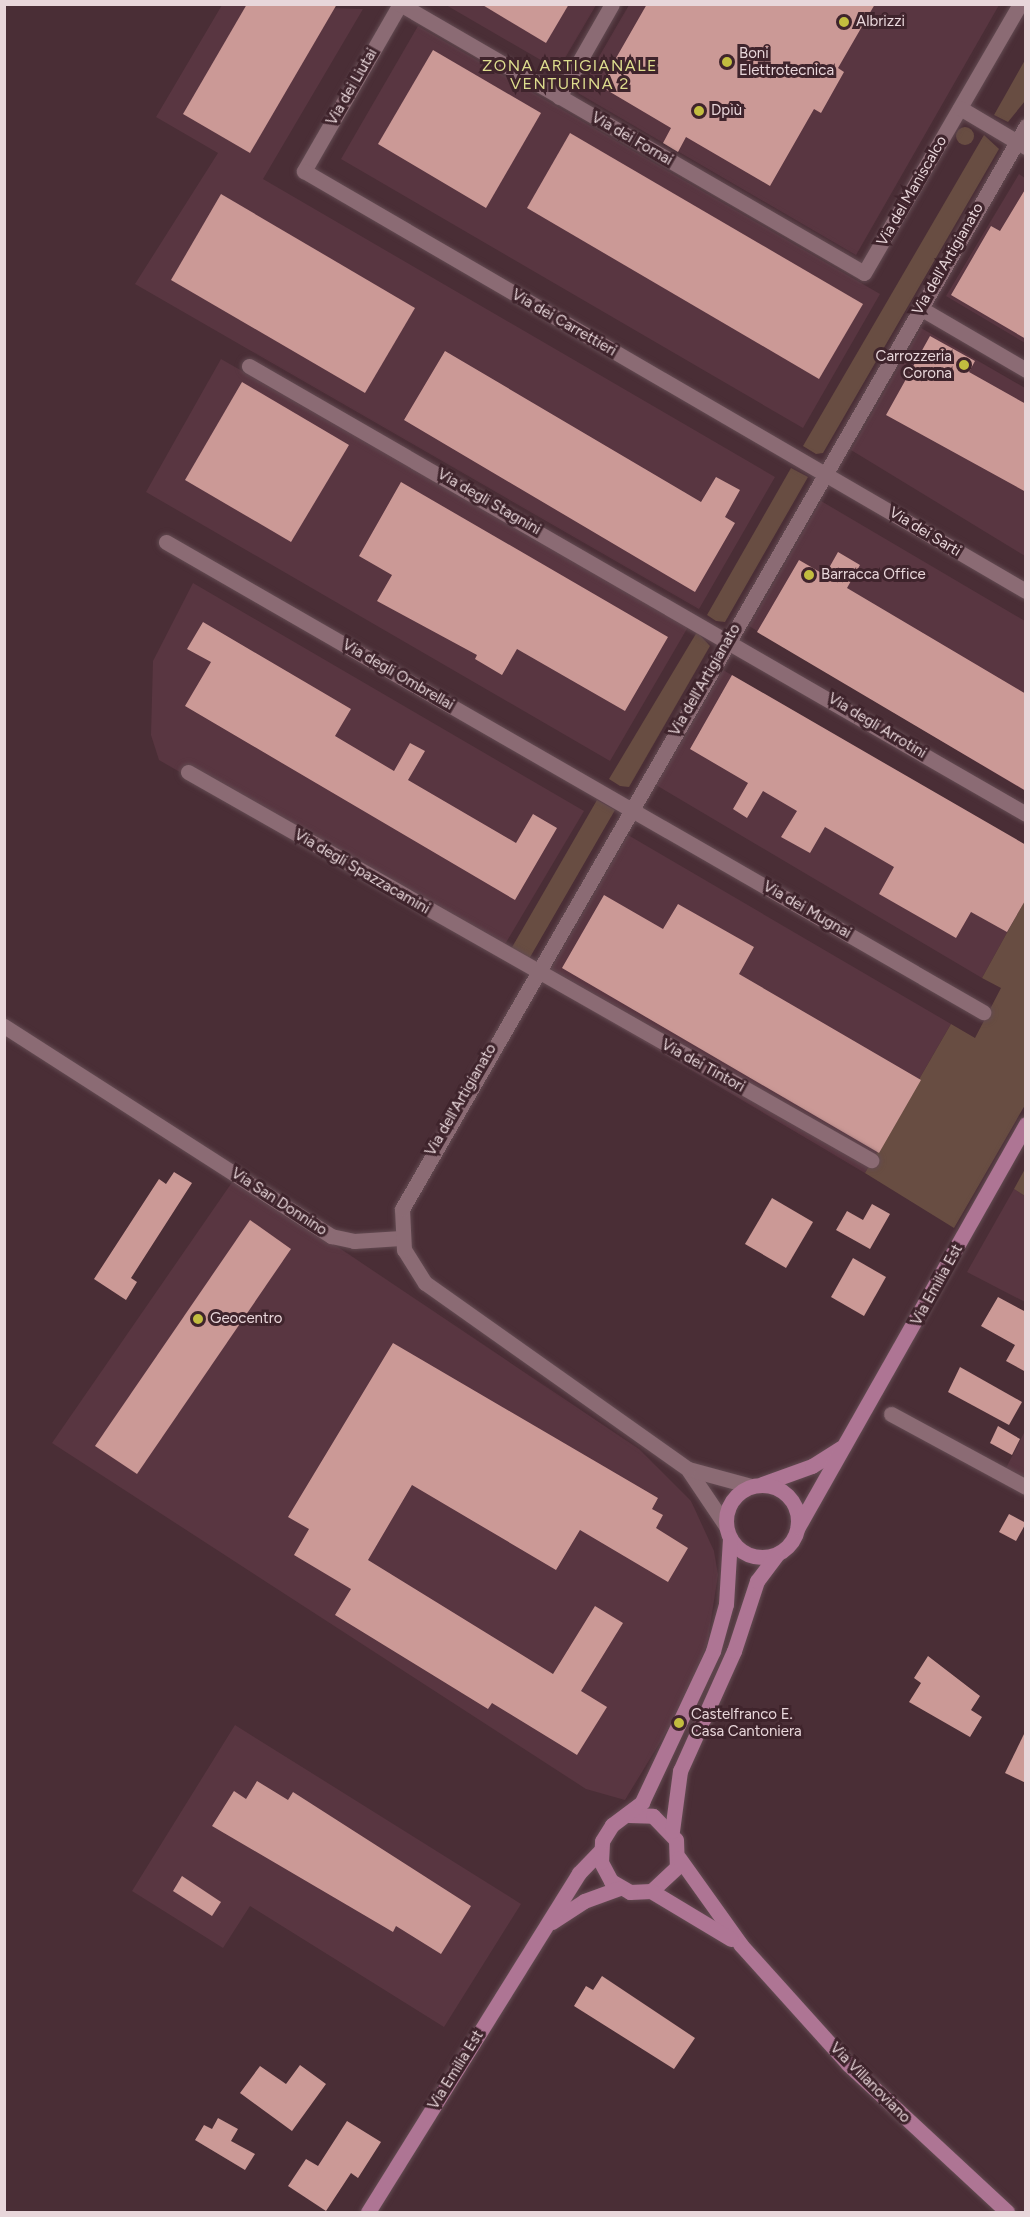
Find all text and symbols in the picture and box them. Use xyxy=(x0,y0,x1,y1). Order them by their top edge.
place label: Albrizzi xyxy=(856,13,905,31)
marker: Albrizzi xyxy=(837,15,851,29)
place label: Boni Elettrotecnica xyxy=(739,44,834,79)
street label: Via dei Liutai xyxy=(323,45,381,129)
marker: Boni Elettrotecnica xyxy=(720,55,734,69)
district label: ZONA ARTIGIANALE VENTURINA 2 xyxy=(482,56,658,94)
place label: Dpiù xyxy=(711,102,742,120)
marker: Dpiù xyxy=(692,104,706,118)
street label: Via dei Fornai xyxy=(588,109,676,169)
street label: Via del Maniscalco xyxy=(873,133,951,249)
street label: Via dell'Artigianato xyxy=(909,200,987,318)
street label: Via dei Carrettieri xyxy=(509,286,619,360)
place label: Carrozzeria Corona xyxy=(876,347,952,382)
marker: Carrozzeria Corona xyxy=(957,358,971,372)
street label: Via degli Stagnini xyxy=(434,465,544,539)
street label: Via dei Sarti xyxy=(886,504,964,560)
place label: Barracca Office xyxy=(821,566,926,584)
marker: Barracca Office xyxy=(802,568,816,582)
street label: Via dell'Artigianato xyxy=(666,621,744,739)
street label: Via degli Ombrellai xyxy=(339,636,457,714)
street label: Via degli Arrotini xyxy=(825,690,929,762)
street label: Via degli Spazzacamini xyxy=(291,826,433,918)
street label: Via dei Mugnai xyxy=(760,878,854,942)
street label: Via dei Tintori xyxy=(658,1036,748,1096)
street label: Via dell'Artigianato xyxy=(422,1041,500,1159)
street label: Via San Donnino xyxy=(228,1164,330,1240)
street label: Via Emilia Est xyxy=(907,1241,967,1329)
place label: Geocentro xyxy=(210,1310,282,1328)
marker: Geocentro xyxy=(191,1312,205,1326)
place label: Castelfranco E. Casa Cantoniera xyxy=(691,1705,802,1740)
marker: Castelfranco E. Casa Cantoniera xyxy=(672,1716,686,1730)
street label: Via Emilia Est xyxy=(425,2027,487,2113)
street label: Via Villanoviano xyxy=(826,2039,914,2127)

